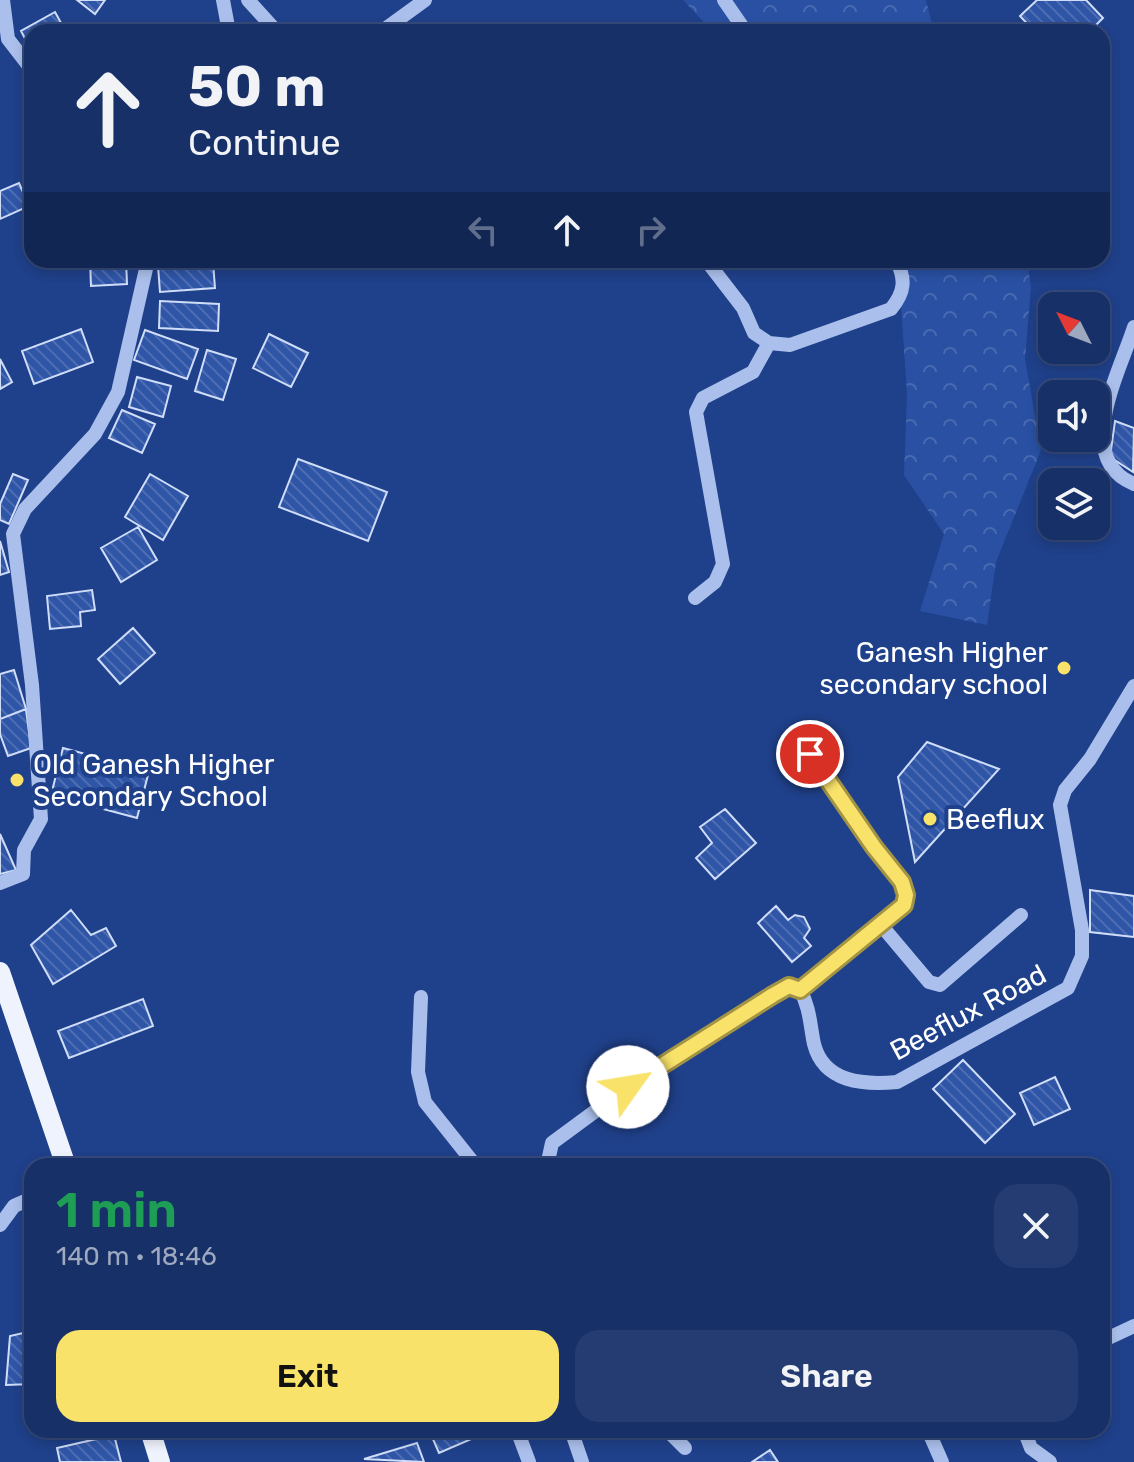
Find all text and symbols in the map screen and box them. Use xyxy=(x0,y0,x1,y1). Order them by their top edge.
text: 50 m xyxy=(188,54,325,120)
icon: ahead xyxy=(56,56,160,160)
text: Continue xyxy=(188,121,341,164)
icon: left xyxy=(461,208,505,252)
icon: ahead xyxy=(545,208,589,252)
icon: right xyxy=(629,208,673,252)
north arrow xyxy=(1038,292,1110,364)
map controls xyxy=(1038,292,1110,540)
button: sound xyxy=(1038,380,1110,452)
button: layers xyxy=(1038,468,1110,540)
place label: Ganesh Higher secondary school xyxy=(819,636,1048,701)
marker: Ganesh Higher secondary school xyxy=(1055,659,1073,677)
pin xyxy=(776,720,844,788)
icon: arrive xyxy=(788,732,832,776)
place label: Old Ganesh Higher Secondary School xyxy=(33,748,275,813)
marker: Old Ganesh Higher Secondary School xyxy=(8,771,26,789)
place label: Beeflux xyxy=(946,803,1045,836)
marker: Beeflux xyxy=(921,810,939,828)
street label: Beeflux Road xyxy=(885,958,1052,1067)
position arrow xyxy=(586,1045,670,1129)
text: 1 min xyxy=(56,1182,177,1239)
button: close xyxy=(994,1184,1078,1268)
text: 140 m · 18:46 xyxy=(56,1241,217,1272)
button: Exit xyxy=(56,1330,559,1422)
button: Share xyxy=(575,1330,1078,1422)

